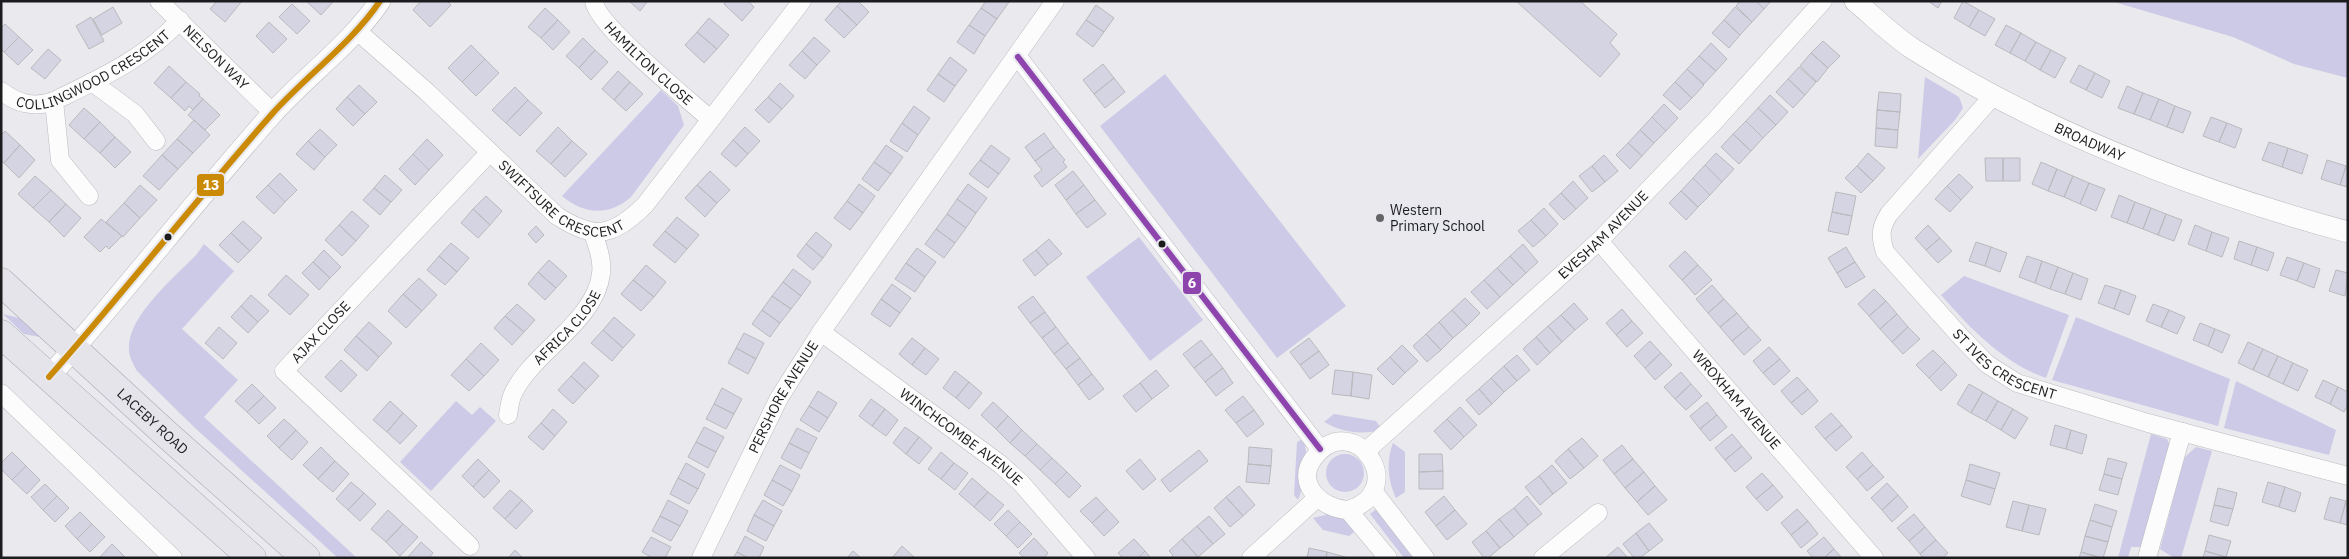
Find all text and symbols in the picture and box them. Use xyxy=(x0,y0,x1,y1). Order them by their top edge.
street label: HAMILTON CLOSE xyxy=(601,18,697,109)
street label: NELSON WAY xyxy=(179,21,253,94)
street label: COLLINGWOOD CRESCENT xyxy=(14,26,174,114)
street label: BROADWAY xyxy=(2051,118,2128,165)
street label: SWIFTSURE CRESCENT xyxy=(495,156,628,241)
line badge: 13 xyxy=(196,173,225,197)
text: 13 xyxy=(203,176,219,194)
street label: EVESHAM AVENUE xyxy=(1554,187,1652,283)
place label: Western Primary School xyxy=(1390,201,1485,235)
marker: Western Primary School xyxy=(1374,212,1386,224)
unlabelled marker xyxy=(163,232,173,242)
unlabelled marker xyxy=(1157,239,1167,249)
line badge: 6 xyxy=(1182,271,1202,295)
text: 6 xyxy=(1188,274,1196,292)
street label: AFRICA CLOSE xyxy=(529,287,605,369)
street label: AJAX CLOSE xyxy=(287,297,354,367)
street label: ST IVES CRESCENT xyxy=(1949,325,2059,403)
street label: PERSHORE AVENUE xyxy=(744,337,822,456)
street label: WROXHAM AVENUE xyxy=(1689,346,1785,453)
street label: LACEBY ROAD xyxy=(113,384,192,458)
street label: WINCHCOMBE AVENUE xyxy=(896,384,1026,489)

